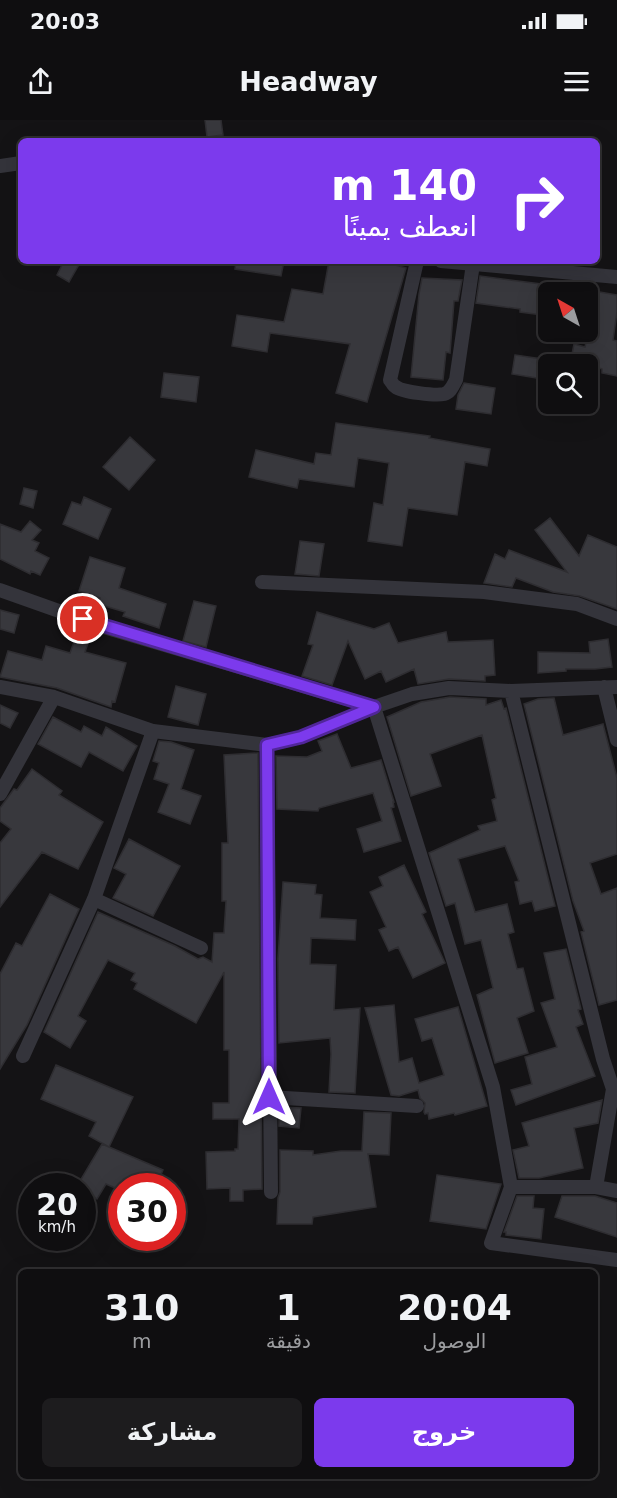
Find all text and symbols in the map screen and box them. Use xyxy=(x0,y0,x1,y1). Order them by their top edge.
text: 20:03 xyxy=(30,9,100,34)
icon: share xyxy=(24,65,57,98)
icon: menu xyxy=(560,65,593,98)
text: Headway xyxy=(239,66,378,97)
text: 140 m xyxy=(331,161,477,210)
icon: right xyxy=(498,162,576,240)
text: انعطف يمينًا xyxy=(343,211,477,242)
north arrow xyxy=(538,282,598,342)
map controls xyxy=(538,282,598,414)
button: search xyxy=(538,354,598,414)
pin xyxy=(57,593,108,644)
icon: arrive xyxy=(66,602,99,635)
position arrow xyxy=(237,1065,301,1129)
speed limit sign: 30 xyxy=(108,1173,186,1251)
text: 20 xyxy=(36,1187,78,1222)
text: km/h xyxy=(38,1218,76,1236)
text: 310 xyxy=(104,1287,179,1328)
text: 1 xyxy=(276,1287,301,1328)
text: 20:04 xyxy=(397,1287,512,1328)
text: m xyxy=(132,1329,152,1353)
text: دقيقة xyxy=(266,1329,311,1353)
text: الوصول xyxy=(423,1329,486,1353)
button: مشاركة xyxy=(42,1398,302,1467)
button: خروج xyxy=(314,1398,574,1467)

